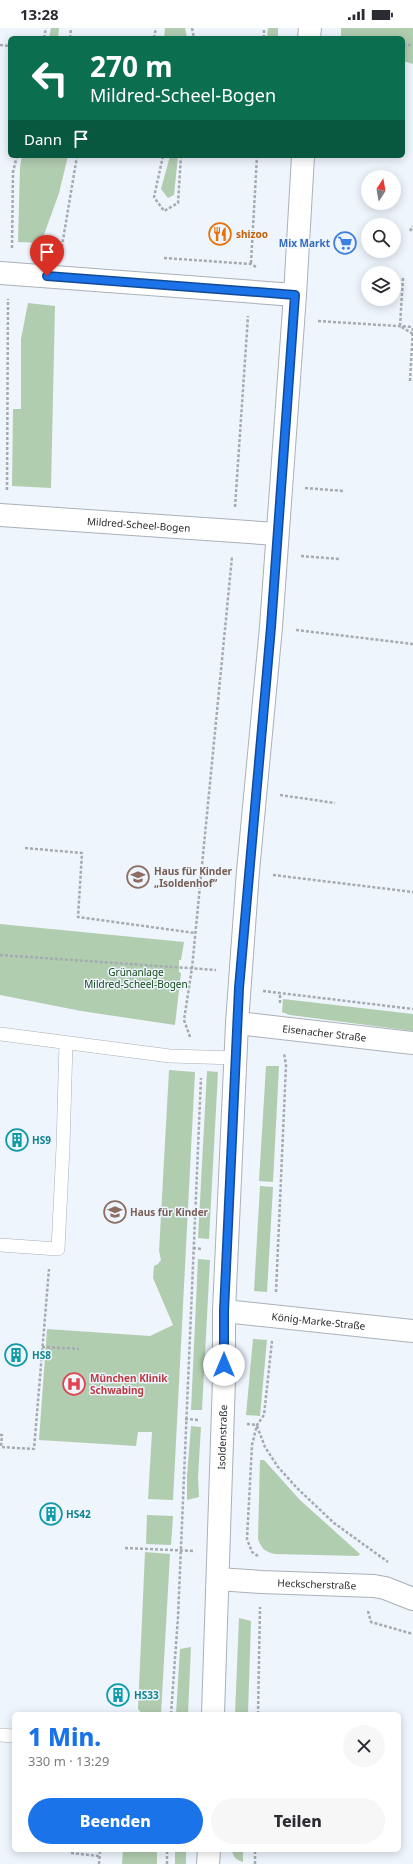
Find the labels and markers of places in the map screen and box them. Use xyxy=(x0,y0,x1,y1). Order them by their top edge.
restaurant icon: shizoo xyxy=(207,221,233,247)
place label: shizoo xyxy=(236,227,268,241)
supermarket icon: Mix Markt xyxy=(332,230,358,256)
pin xyxy=(30,235,64,276)
place label: Mix Markt xyxy=(279,236,331,250)
school or university icon: Haus für Kinder „Isoldenhof“ xyxy=(125,864,151,890)
place label: Haus für Kinder „Isoldenhof“ xyxy=(154,864,233,890)
building icon: HS9 xyxy=(4,1127,30,1153)
place label: HS9 xyxy=(32,1133,51,1147)
school or university icon: Haus für Kinder xyxy=(102,1199,128,1225)
place label: Haus für Kinder xyxy=(130,1205,209,1219)
building icon: HS8 xyxy=(3,1342,29,1368)
place label: HS8 xyxy=(32,1348,51,1362)
hospital icon: München Klinik Schwabing xyxy=(61,1371,87,1397)
place label: München Klinik Schwabing xyxy=(90,1371,168,1397)
building icon: HS42 xyxy=(38,1501,64,1527)
place label: HS42 xyxy=(66,1507,91,1521)
building icon: HS33 xyxy=(105,1682,131,1708)
place label: HS33 xyxy=(134,1688,159,1702)

